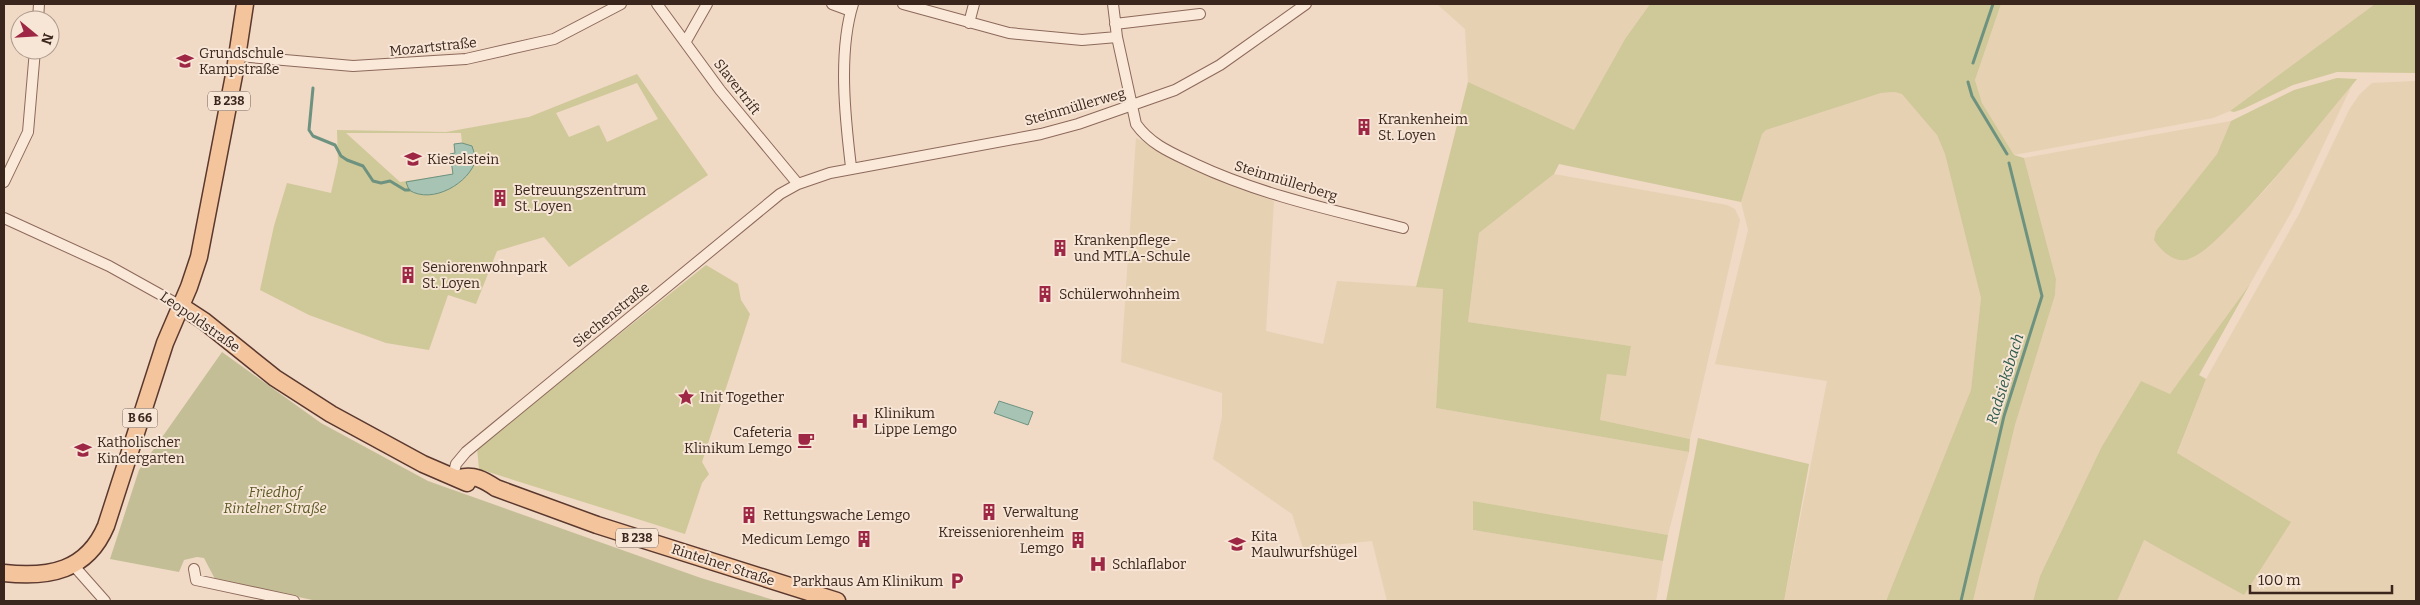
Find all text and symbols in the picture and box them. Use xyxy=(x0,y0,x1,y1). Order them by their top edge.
north arrow xyxy=(10,10,60,60)
text: N xyxy=(37,31,57,47)
street label: Mozartstraße xyxy=(389,34,477,60)
place label: Grundschule Kampstraße xyxy=(199,45,284,78)
school or university icon: Grundschule Kampstraße xyxy=(175,51,195,71)
street label: Slavertrift xyxy=(710,56,764,118)
street label: Steinmüllerweg xyxy=(1023,84,1128,130)
road number: B 238 xyxy=(208,92,250,110)
place label: Krankenheim St. Loyen xyxy=(1378,111,1468,144)
building icon: Krankenheim St. Loyen xyxy=(1354,117,1374,137)
school or university icon: Kieselstein xyxy=(403,149,423,169)
place label: Kieselstein xyxy=(427,151,499,168)
street label: Steinmüllerberg xyxy=(1232,157,1340,205)
place label: Betreuungszentrum St. Loyen xyxy=(514,182,647,215)
building icon: Betreuungszentrum St. Loyen xyxy=(490,188,510,208)
place label: Krankenpflege- und MTLA-Schule xyxy=(1074,232,1190,265)
building icon: Krankenpflege- und MTLA-Schule xyxy=(1050,238,1070,258)
place label: Seniorenwohnpark St. Loyen xyxy=(422,259,547,292)
building icon: Seniorenwohnpark St. Loyen xyxy=(398,265,418,285)
street label: Siechenstraße xyxy=(569,279,653,351)
building icon: Schülerwohnheim xyxy=(1035,284,1055,304)
place label: Schülerwohnheim xyxy=(1059,286,1181,303)
street label: Leopoldstraße xyxy=(157,288,243,356)
water label: Radsieksbach xyxy=(1983,331,2027,427)
place icon: Init Together xyxy=(676,387,696,407)
place label: Init Together xyxy=(700,389,784,406)
place label: Klinikum Lippe Lemgo xyxy=(874,405,957,438)
road number: B 66 xyxy=(122,408,158,428)
hospital icon: Klinikum Lippe Lemgo xyxy=(850,411,870,431)
place label: Cafeteria Klinikum Lemgo xyxy=(684,424,792,457)
cafe icon: Cafeteria Klinikum Lemgo xyxy=(796,430,816,450)
place label: Katholischer Kindergarten xyxy=(97,434,185,467)
school or university icon: Katholischer Kindergarten xyxy=(73,440,93,460)
park label: Friedhof Rintelner Straße xyxy=(224,484,326,517)
building icon: Verwaltung xyxy=(979,502,999,522)
place label: Verwaltung xyxy=(1003,504,1079,521)
building icon: Rettungswache Lemgo xyxy=(739,505,759,525)
place label: Rettungswache Lemgo xyxy=(763,507,910,524)
place label: Kreisseniorenheim Lemgo xyxy=(938,524,1065,557)
road number: B 238 xyxy=(616,528,658,548)
place label: Kita Maulwurfshügel xyxy=(1251,528,1358,561)
building icon: Medicum Lemgo xyxy=(854,529,874,549)
building icon: Kreisseniorenheim Lemgo xyxy=(1068,530,1088,550)
place label: Medicum Lemgo xyxy=(742,531,850,548)
school or university icon: Kita Maulwurfshügel xyxy=(1227,534,1247,554)
street label: Rintelner Straße xyxy=(669,540,777,590)
hospital icon: Schlaflabor xyxy=(1088,554,1108,574)
place label: Schlaflabor xyxy=(1112,556,1186,573)
scale bar xyxy=(2250,562,2392,594)
parking icon: Parkhaus Am Klinikum xyxy=(947,571,967,591)
text: 100 m xyxy=(2258,571,2301,589)
place label: Parkhaus Am Klinikum xyxy=(792,573,944,590)

